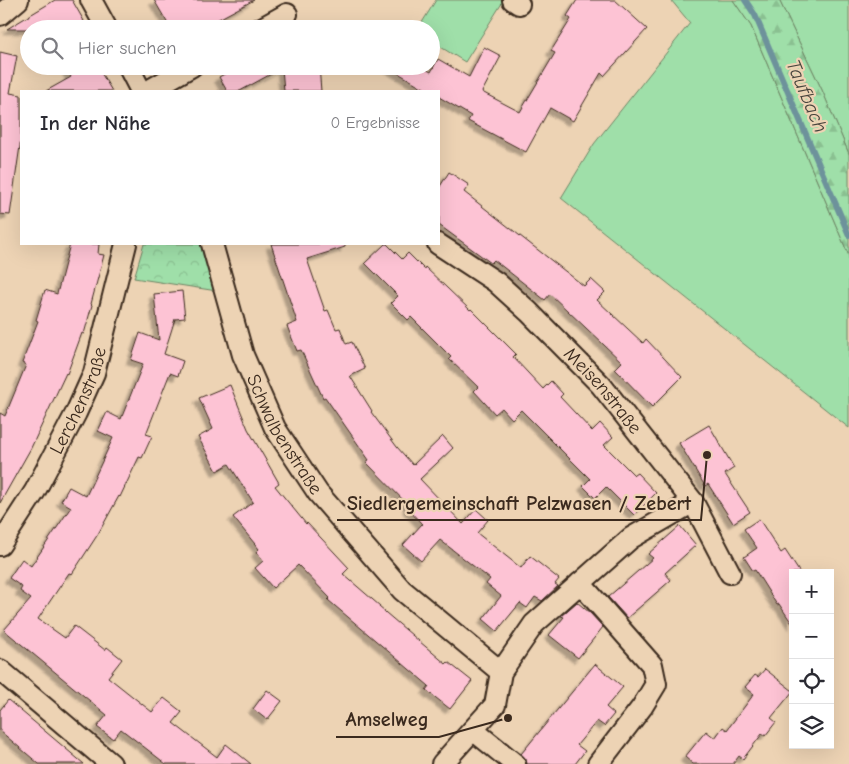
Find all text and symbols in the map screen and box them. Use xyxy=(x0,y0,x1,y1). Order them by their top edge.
search box xyxy=(20,20,440,75)
icon: search xyxy=(38,34,66,62)
text: Hier suchen xyxy=(78,37,176,59)
water label: Taufbach xyxy=(781,56,833,136)
text: In der Nähe xyxy=(40,111,150,135)
text: 0 Ergebnisse xyxy=(331,114,420,132)
street label: Meisenstraße xyxy=(559,343,646,438)
street label: Lerchenstraße xyxy=(45,345,111,458)
street label: Schwalbenstraße xyxy=(242,371,327,499)
callout: Siedlergemeinschaft Pelzwasen / Zebert xyxy=(337,485,701,520)
text: Siedlergemeinschaft Pelzwasen / Zebert xyxy=(347,492,692,515)
map controls xyxy=(789,569,834,749)
button: + xyxy=(789,569,834,614)
button: − xyxy=(789,614,834,659)
button: locate xyxy=(789,659,834,704)
callout: Amselweg xyxy=(336,702,439,737)
button: layers xyxy=(789,704,834,749)
text: Amselweg xyxy=(345,708,429,731)

